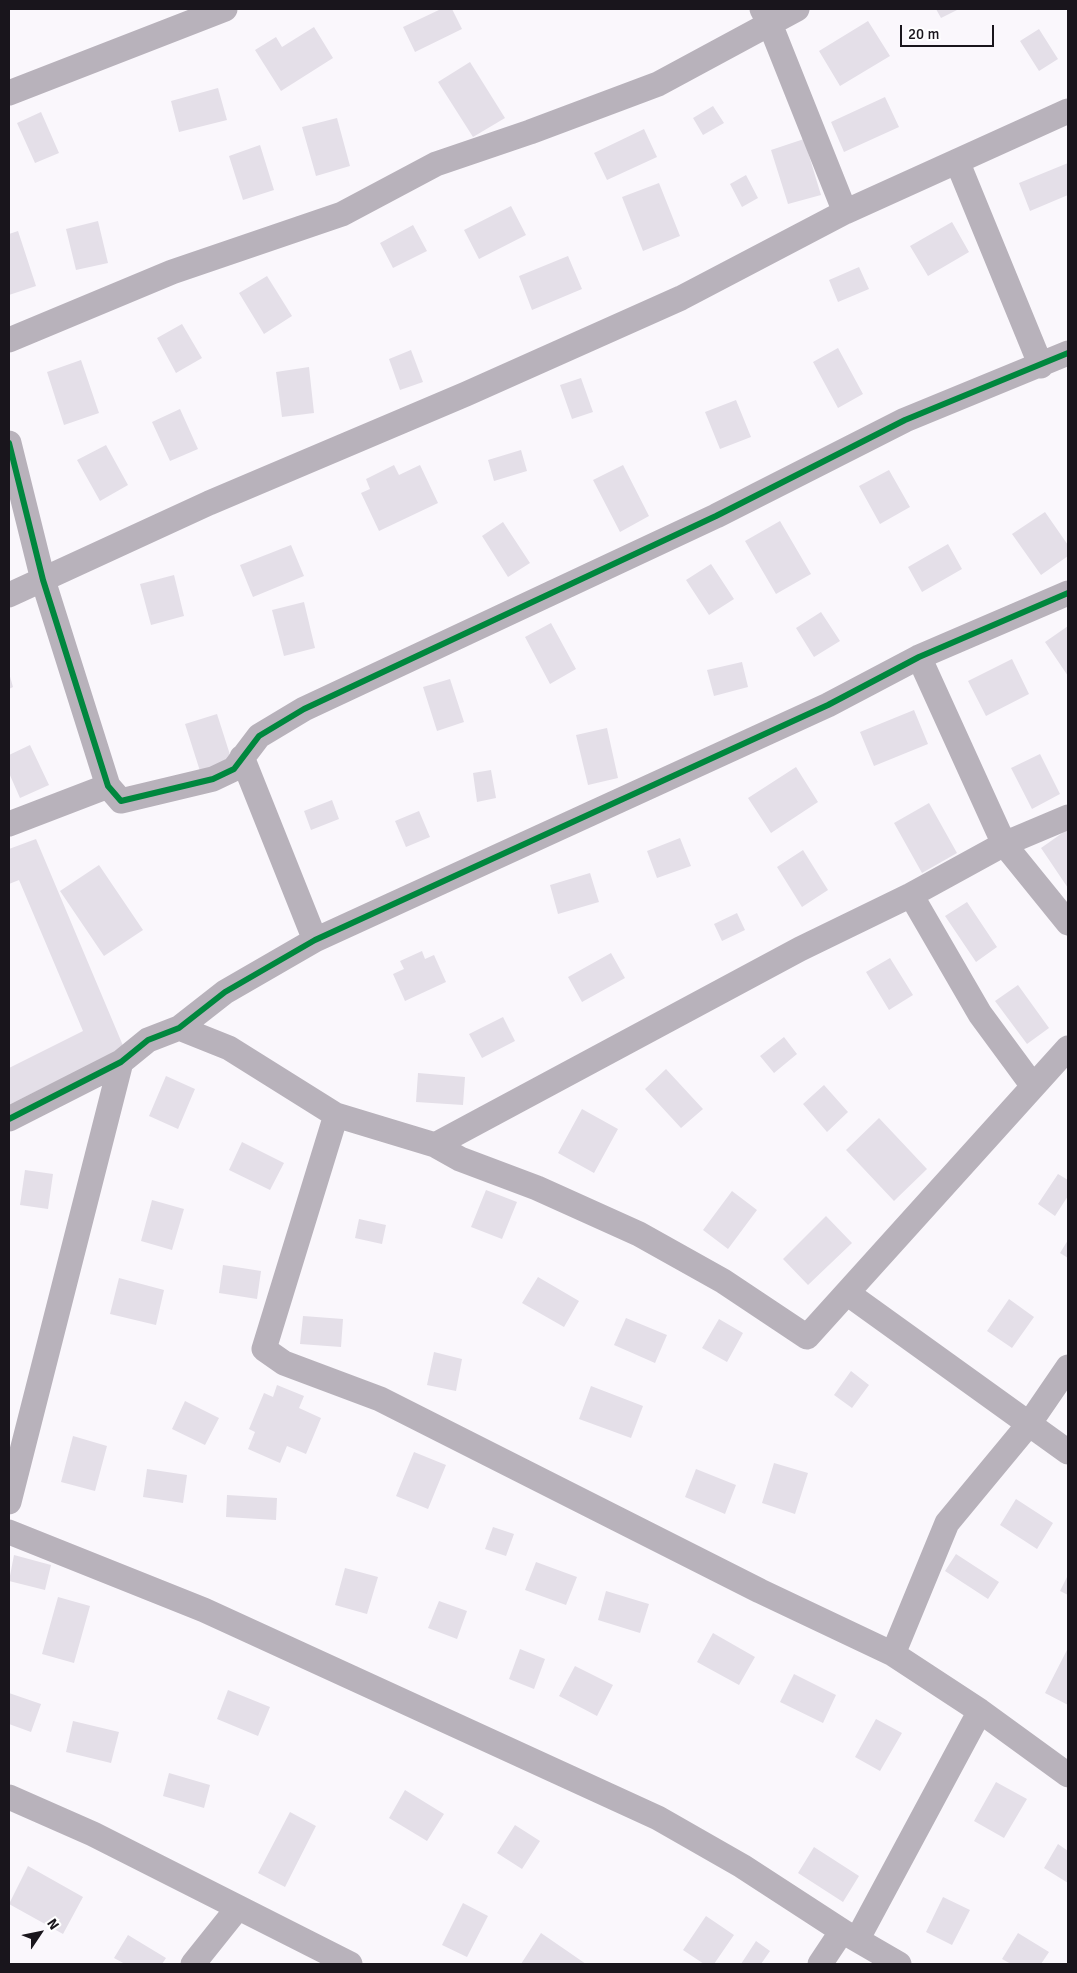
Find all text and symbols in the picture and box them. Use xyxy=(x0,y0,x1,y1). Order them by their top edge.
scale bar xyxy=(902,15,996,47)
text: 20 m xyxy=(908,25,939,43)
north arrow xyxy=(15,1908,65,1958)
text: N xyxy=(43,1916,63,1933)

